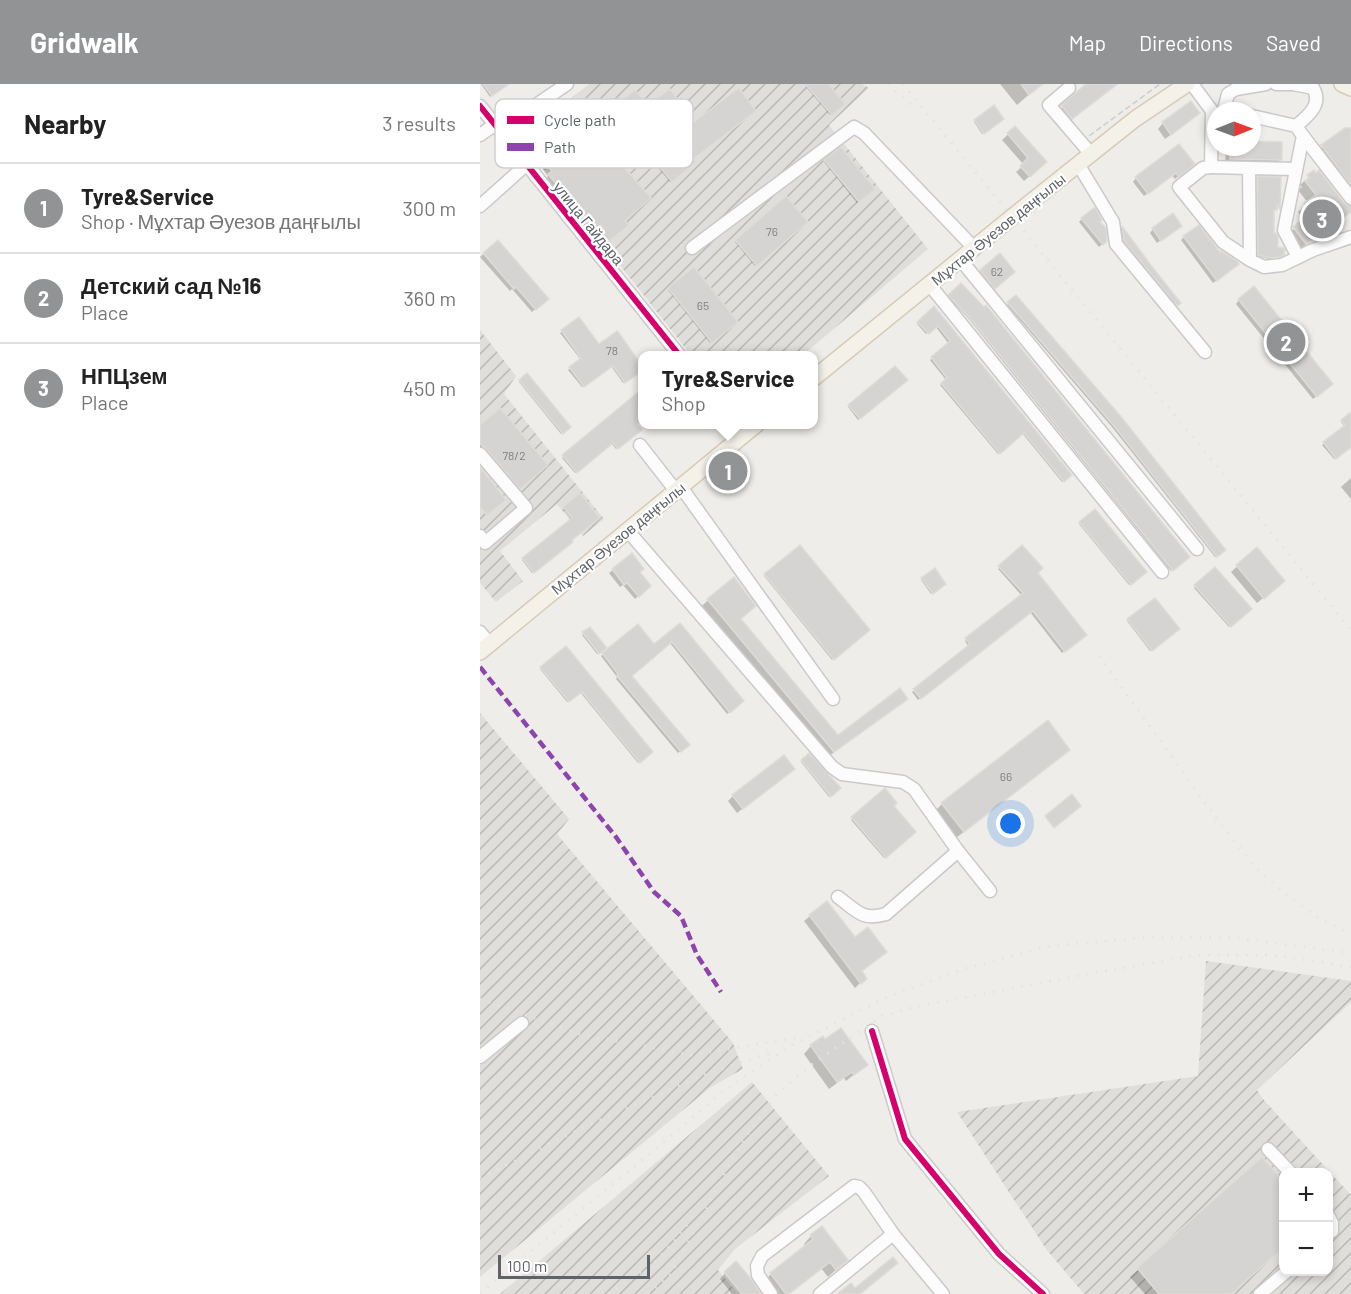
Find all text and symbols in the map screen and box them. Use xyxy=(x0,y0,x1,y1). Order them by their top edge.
text: Gridwalk xyxy=(30,25,139,59)
text: Map xyxy=(1069,30,1106,55)
text: Directions xyxy=(1139,30,1233,55)
text: Saved xyxy=(1266,30,1321,55)
legend xyxy=(495,99,693,168)
north arrow xyxy=(1207,102,1261,156)
text: Nearby xyxy=(24,108,106,139)
text: Cycle path xyxy=(544,110,616,129)
text: 3 results xyxy=(382,111,456,135)
text: Path xyxy=(544,137,576,156)
street label: Мұхтар Әуезов даңғылы xyxy=(927,169,1069,289)
street label: улица Гайдара xyxy=(550,178,629,269)
text: Tyre&Service xyxy=(81,183,214,209)
text: 1 xyxy=(40,196,47,220)
text: 300 m xyxy=(403,196,456,220)
pin: 3 xyxy=(1302,196,1342,242)
text: Shop · Мұхтар Әуезов даңғылы xyxy=(81,209,361,233)
house number: 76 xyxy=(766,224,778,238)
house number: 62 xyxy=(991,264,1003,278)
text: Детский сад №16 xyxy=(81,272,261,298)
text: 2 xyxy=(38,286,49,310)
text: 360 m xyxy=(404,286,456,310)
house number: 65 xyxy=(697,298,709,312)
text: Place xyxy=(81,300,129,324)
pin: 2 xyxy=(1266,320,1306,364)
house number: 78 xyxy=(606,343,618,357)
popup xyxy=(638,351,818,429)
text: НПЦзем xyxy=(81,362,168,388)
text: Tyre&Service xyxy=(662,365,794,391)
text: 3 xyxy=(38,376,49,400)
text: 450 m xyxy=(403,376,456,400)
text: Place xyxy=(81,390,129,414)
text: Shop xyxy=(662,391,706,415)
house number: 78/2 xyxy=(502,448,526,462)
pin: 1 xyxy=(708,448,748,494)
street label: Мұхтар Әуезов даңғылы xyxy=(547,478,689,598)
house number: 66 xyxy=(1000,769,1012,783)
your location xyxy=(996,809,1025,838)
map controls xyxy=(1279,1168,1333,1276)
button: + xyxy=(1279,1168,1333,1222)
button: − xyxy=(1279,1222,1333,1276)
scale bar xyxy=(498,1252,650,1280)
text: 100 m xyxy=(507,1256,547,1275)

